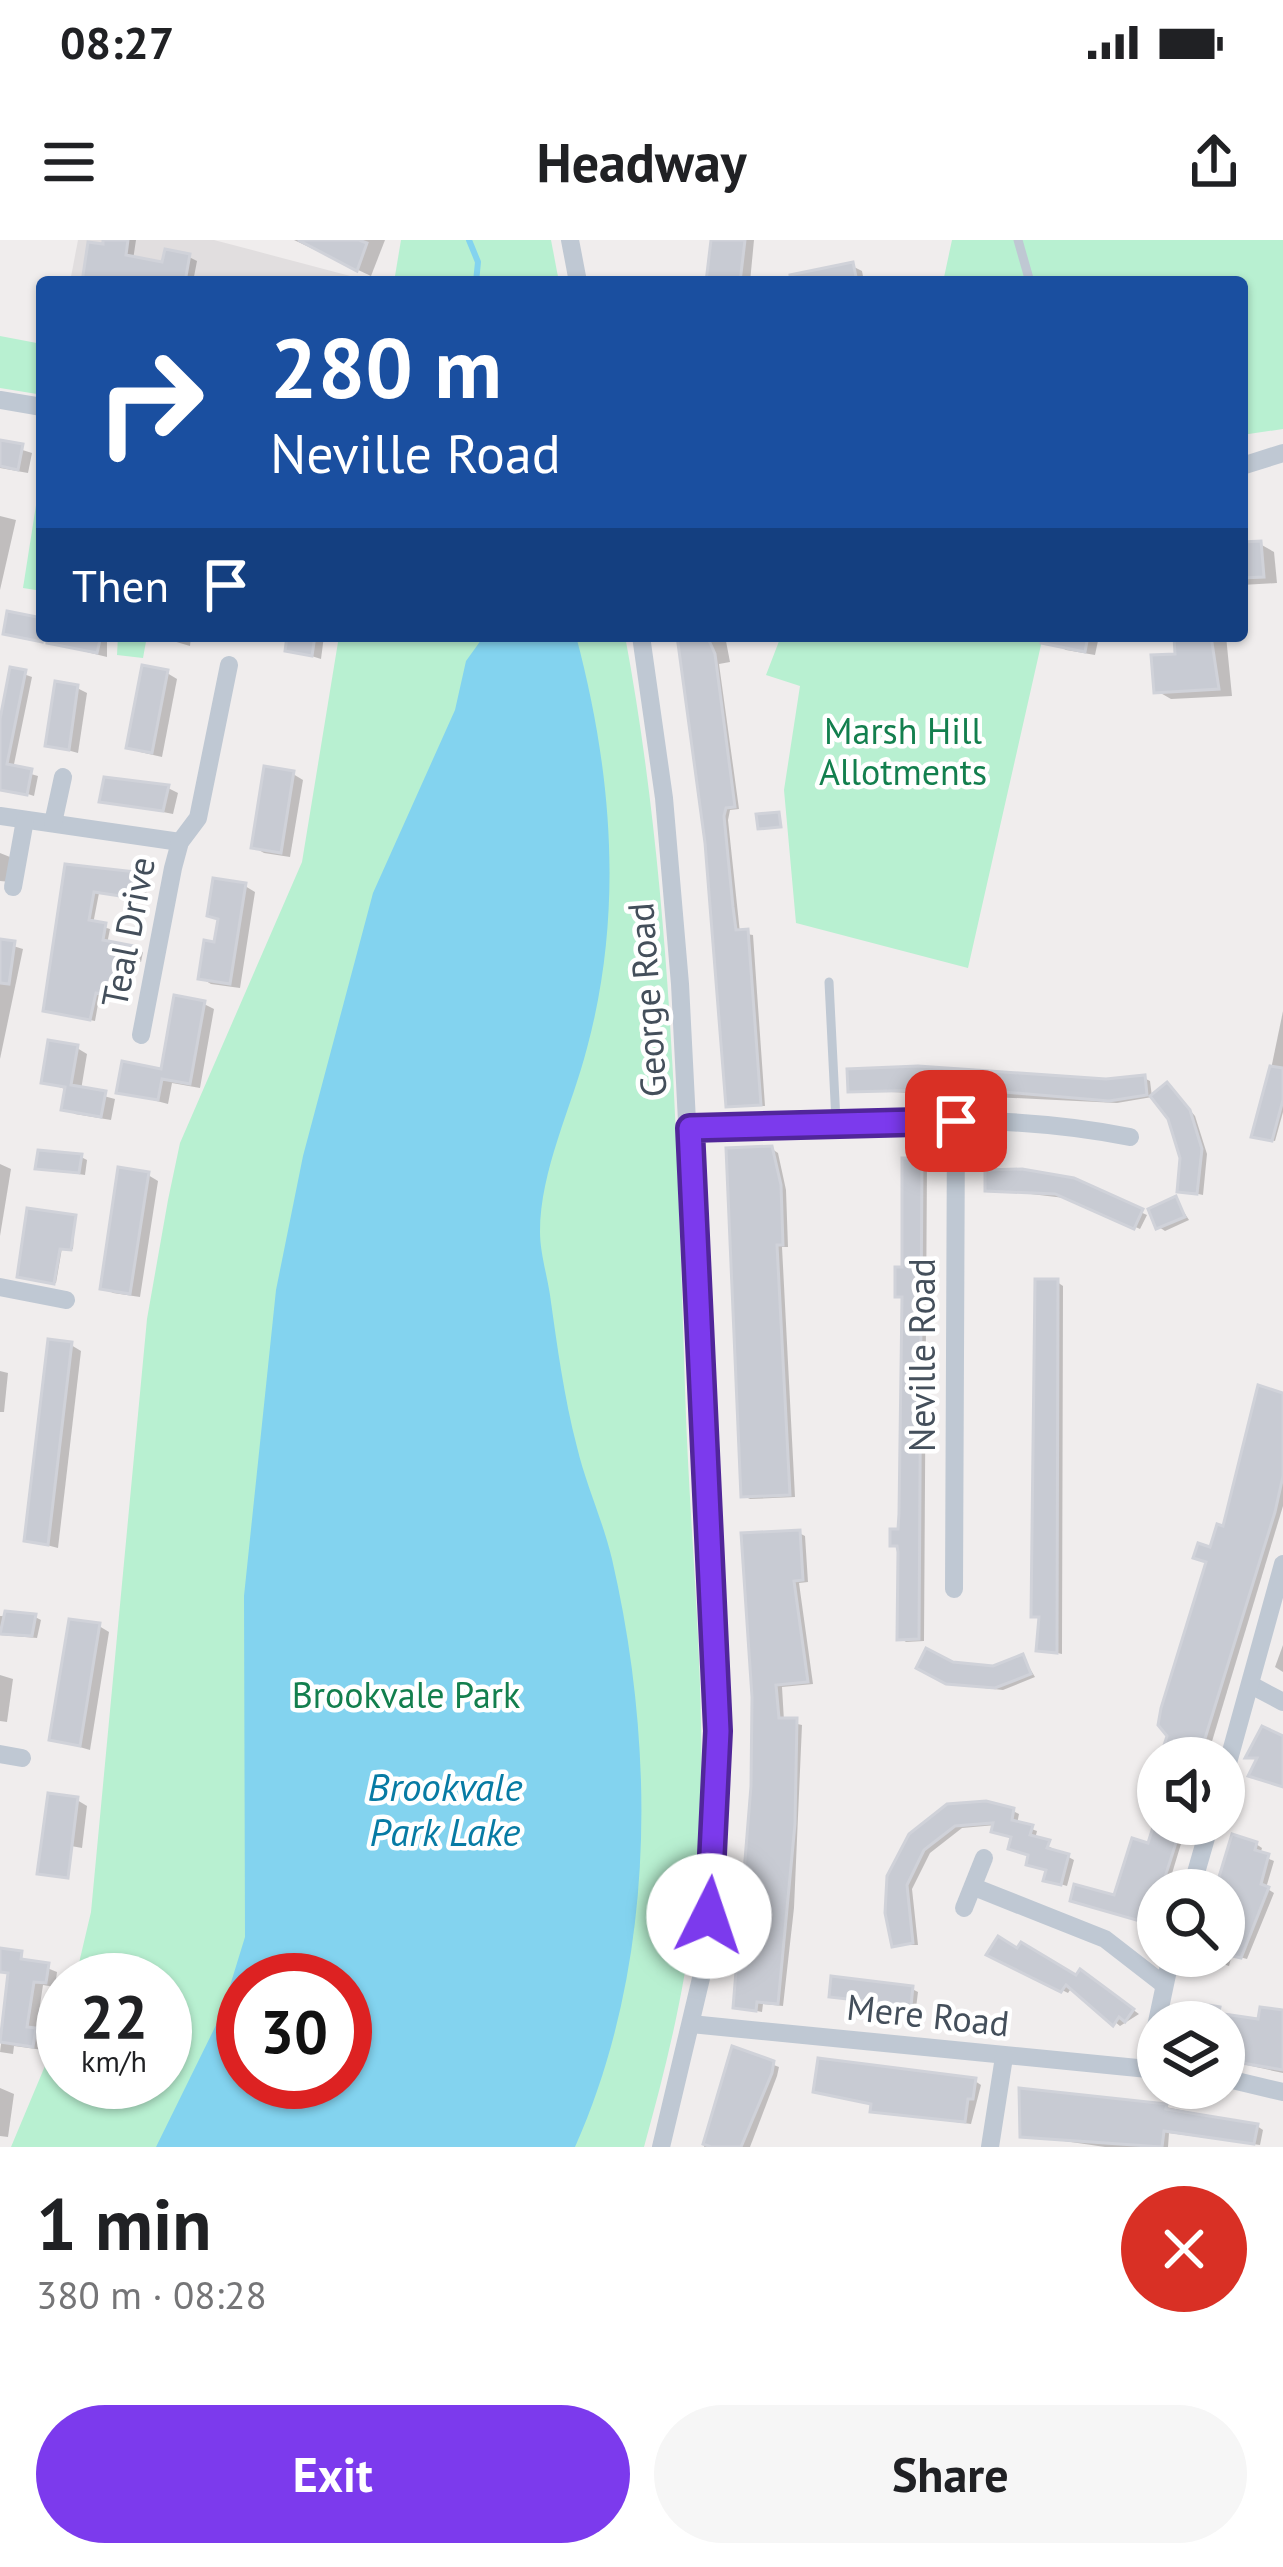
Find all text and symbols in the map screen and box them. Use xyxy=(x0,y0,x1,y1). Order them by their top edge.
text: 08:27 xyxy=(60,13,174,71)
text: Headway xyxy=(536,127,747,197)
icon: menu xyxy=(36,129,102,195)
icon: share xyxy=(1181,129,1247,195)
text: 280 m xyxy=(270,312,502,421)
icon: right xyxy=(72,324,228,480)
text: Neville Road xyxy=(270,418,561,488)
icon: arrive xyxy=(193,552,259,618)
text: Then xyxy=(72,556,169,614)
park label: Marsh Hill Allotments xyxy=(819,707,987,795)
street label: Teal Drive xyxy=(90,853,165,1011)
street label: George Road xyxy=(616,901,677,1099)
pin xyxy=(905,1070,1007,1172)
icon: arrive xyxy=(923,1088,989,1154)
street label: Neville Road xyxy=(898,1258,945,1452)
park label: Brookvale Park xyxy=(292,1671,520,1718)
map controls xyxy=(1137,1737,1245,2109)
button: sound xyxy=(1137,1737,1245,1845)
water label: Brookvale Park Lake xyxy=(367,1761,523,1857)
position arrow xyxy=(646,1853,772,1979)
button: search xyxy=(1137,1869,1245,1977)
speed limit sign: 30 xyxy=(216,1953,372,2109)
text: 22 xyxy=(80,1977,148,2055)
street label: Mere Road xyxy=(844,1983,1012,2046)
button: layers xyxy=(1137,2001,1245,2109)
text: km/h xyxy=(81,2041,147,2080)
text: 1 min xyxy=(36,2177,212,2270)
button: close xyxy=(1121,2186,1247,2312)
text: 380 m · 08:28 xyxy=(36,2269,267,2320)
button: Exit xyxy=(36,2405,630,2543)
button: Share xyxy=(654,2405,1247,2543)

